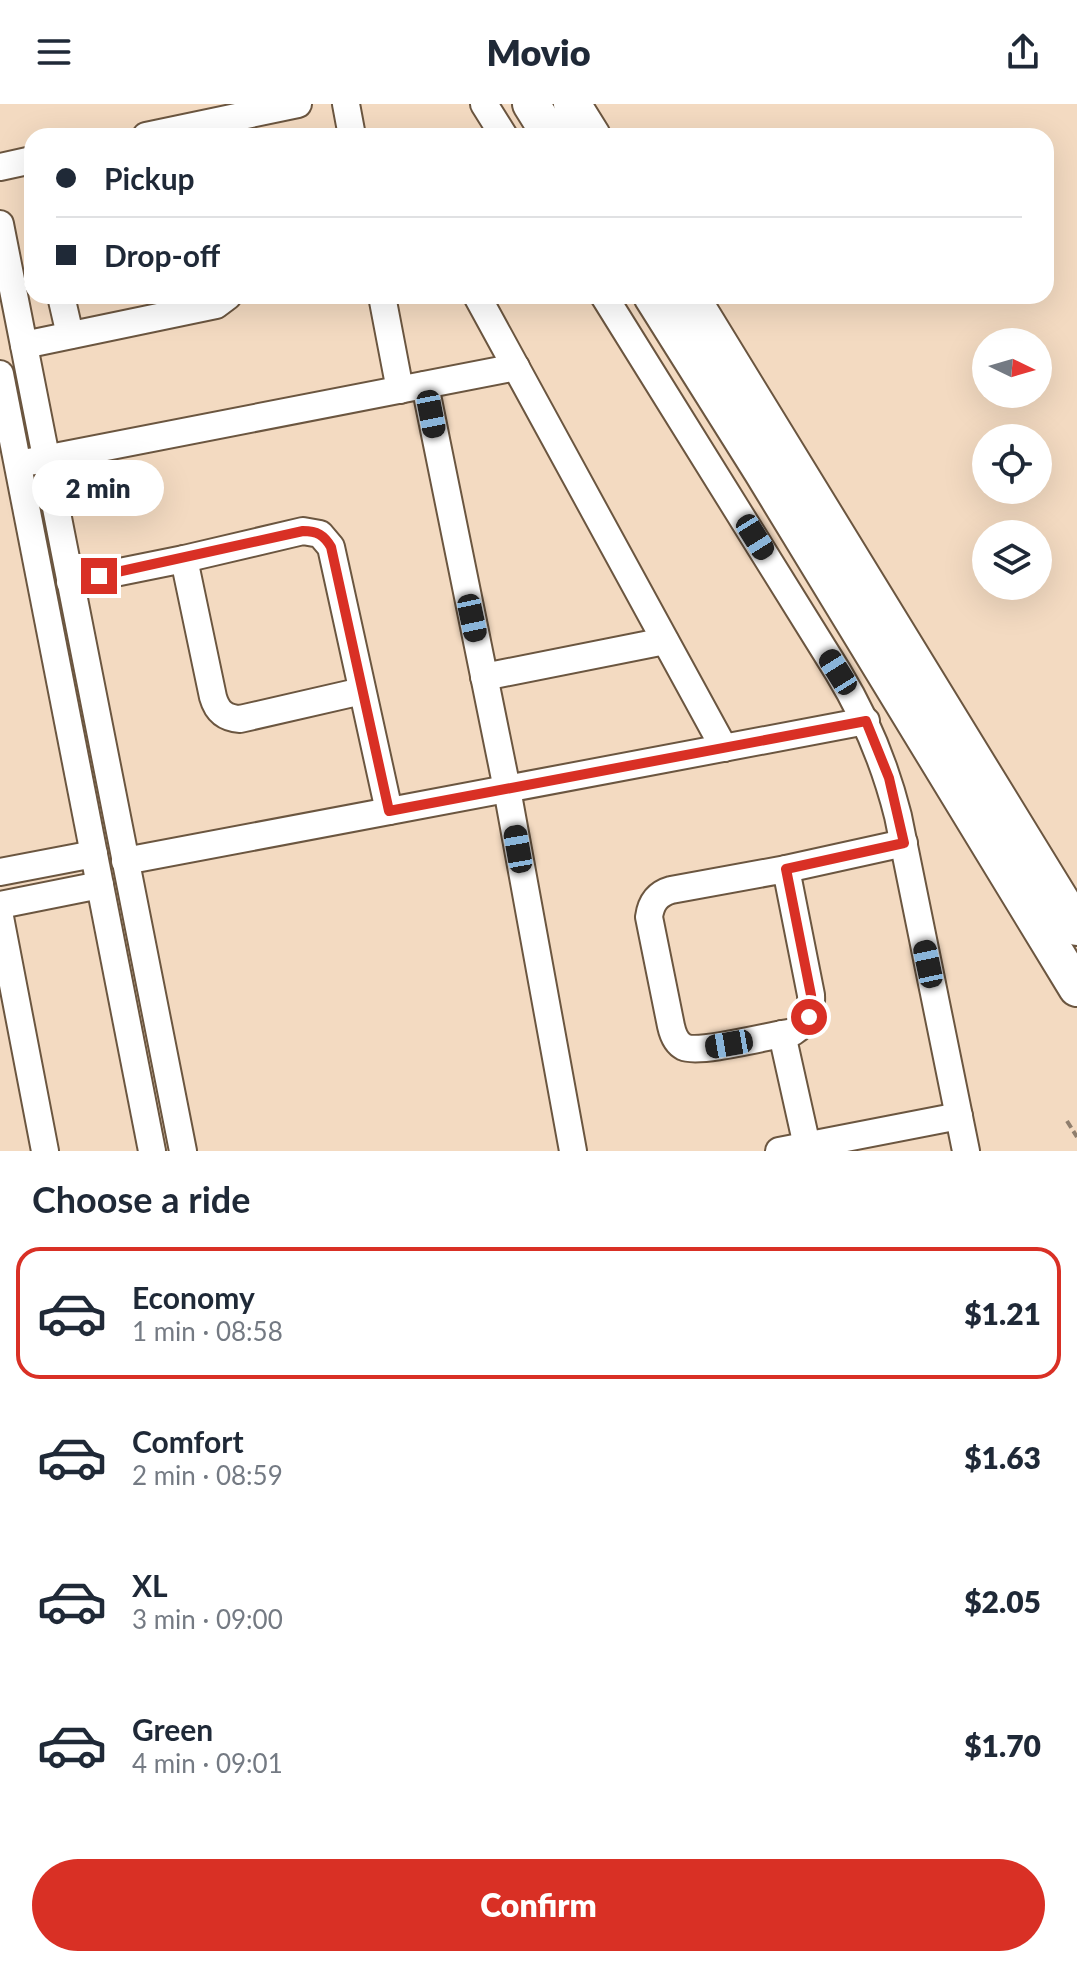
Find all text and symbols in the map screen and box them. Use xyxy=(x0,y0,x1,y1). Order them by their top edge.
icon: menu xyxy=(32,30,76,74)
text: Movio xyxy=(486,30,591,74)
icon: share xyxy=(1001,30,1045,74)
text: Pickup xyxy=(104,160,195,196)
text: Drop-off xyxy=(104,237,220,273)
north arrow xyxy=(972,328,1052,408)
map controls xyxy=(972,328,1052,600)
car xyxy=(415,388,447,440)
button: locate xyxy=(972,424,1052,504)
callout: 2 min xyxy=(33,460,165,516)
text: 2 min xyxy=(66,472,130,504)
car xyxy=(732,510,778,564)
button: layers xyxy=(972,520,1052,600)
route end xyxy=(81,558,117,594)
car xyxy=(455,592,489,644)
car xyxy=(815,645,861,699)
car xyxy=(502,823,534,875)
car xyxy=(911,938,945,990)
route start xyxy=(791,999,827,1035)
car xyxy=(703,1028,755,1060)
text: Choose a ride xyxy=(32,1177,251,1221)
icon: car xyxy=(36,1277,108,1349)
text: Economy xyxy=(132,1279,255,1315)
text: $1.21 xyxy=(964,1295,1041,1331)
text: 1 min · 08:58 xyxy=(132,1315,283,1347)
icon: car xyxy=(36,1421,108,1493)
text: Comfort xyxy=(132,1423,244,1459)
text: $1.63 xyxy=(964,1439,1041,1475)
text: 2 min · 08:59 xyxy=(132,1459,283,1491)
icon: car xyxy=(36,1565,108,1637)
text: XL xyxy=(132,1567,168,1603)
text: $2.05 xyxy=(964,1583,1041,1619)
text: 3 min · 09:00 xyxy=(132,1603,283,1635)
icon: car xyxy=(36,1709,108,1781)
text: Green xyxy=(132,1711,213,1747)
text: $1.70 xyxy=(964,1727,1041,1763)
text: 4 min · 09:01 xyxy=(132,1747,283,1779)
button: Confirm xyxy=(32,1859,1045,1951)

